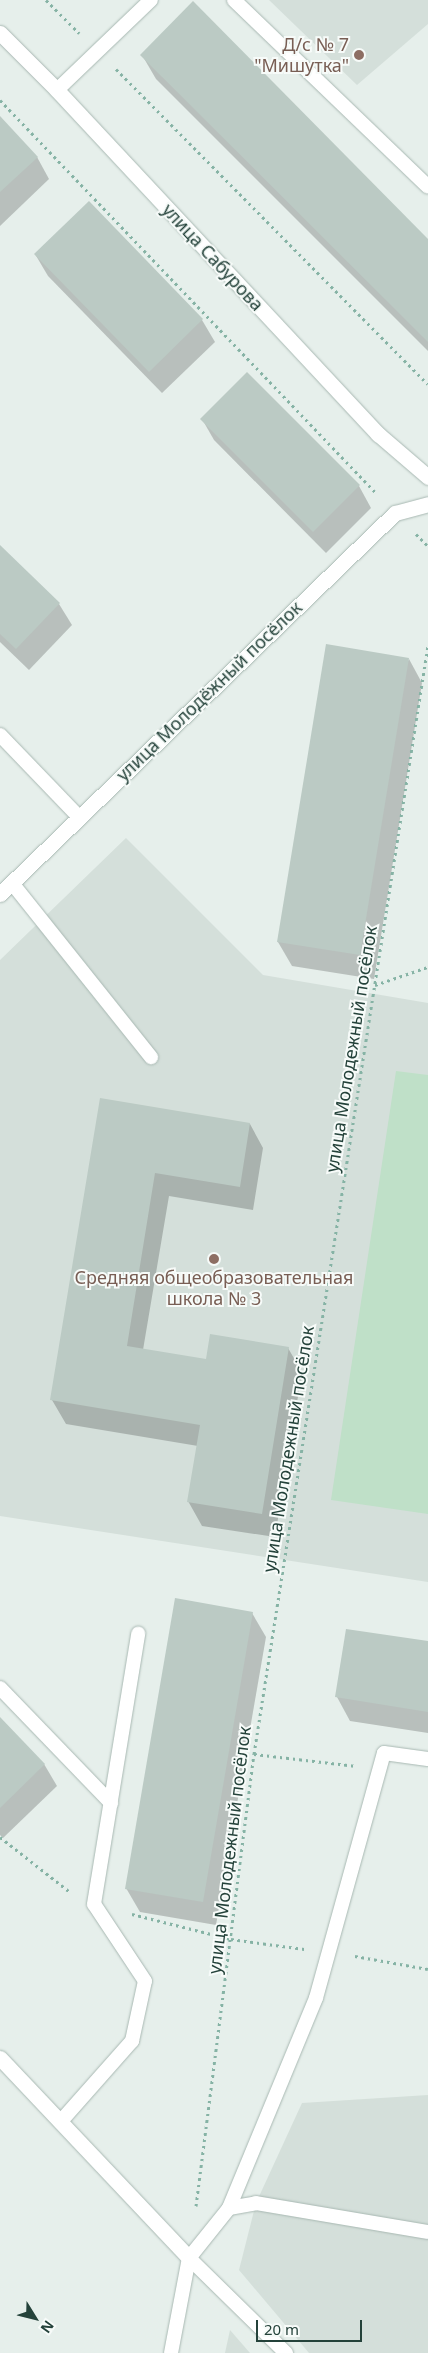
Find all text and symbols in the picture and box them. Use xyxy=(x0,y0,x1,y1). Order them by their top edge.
place label: Д/с № 7 "Мишутка" xyxy=(254,34,349,76)
marker: Д/с № 7 "Мишутка" xyxy=(353,49,365,61)
street label: улица Сабурова xyxy=(158,199,268,315)
street label: улица Молодёжный посёлок xyxy=(112,597,306,785)
street label: улица Молодежный посёлок xyxy=(321,924,381,1174)
marker: Средняя общеобразовательная школа № 3 xyxy=(208,1253,220,1265)
place label: Средняя общеобразовательная школа № 3 xyxy=(75,1267,353,1310)
street label: улица Молодежный посёлок xyxy=(258,1324,318,1574)
street label: улица Молодежный посёлок xyxy=(203,1725,255,1975)
north arrow xyxy=(10,2293,60,2343)
scale bar xyxy=(258,2310,364,2342)
text: N xyxy=(37,2317,59,2337)
text: 20 m xyxy=(264,2319,299,2339)

